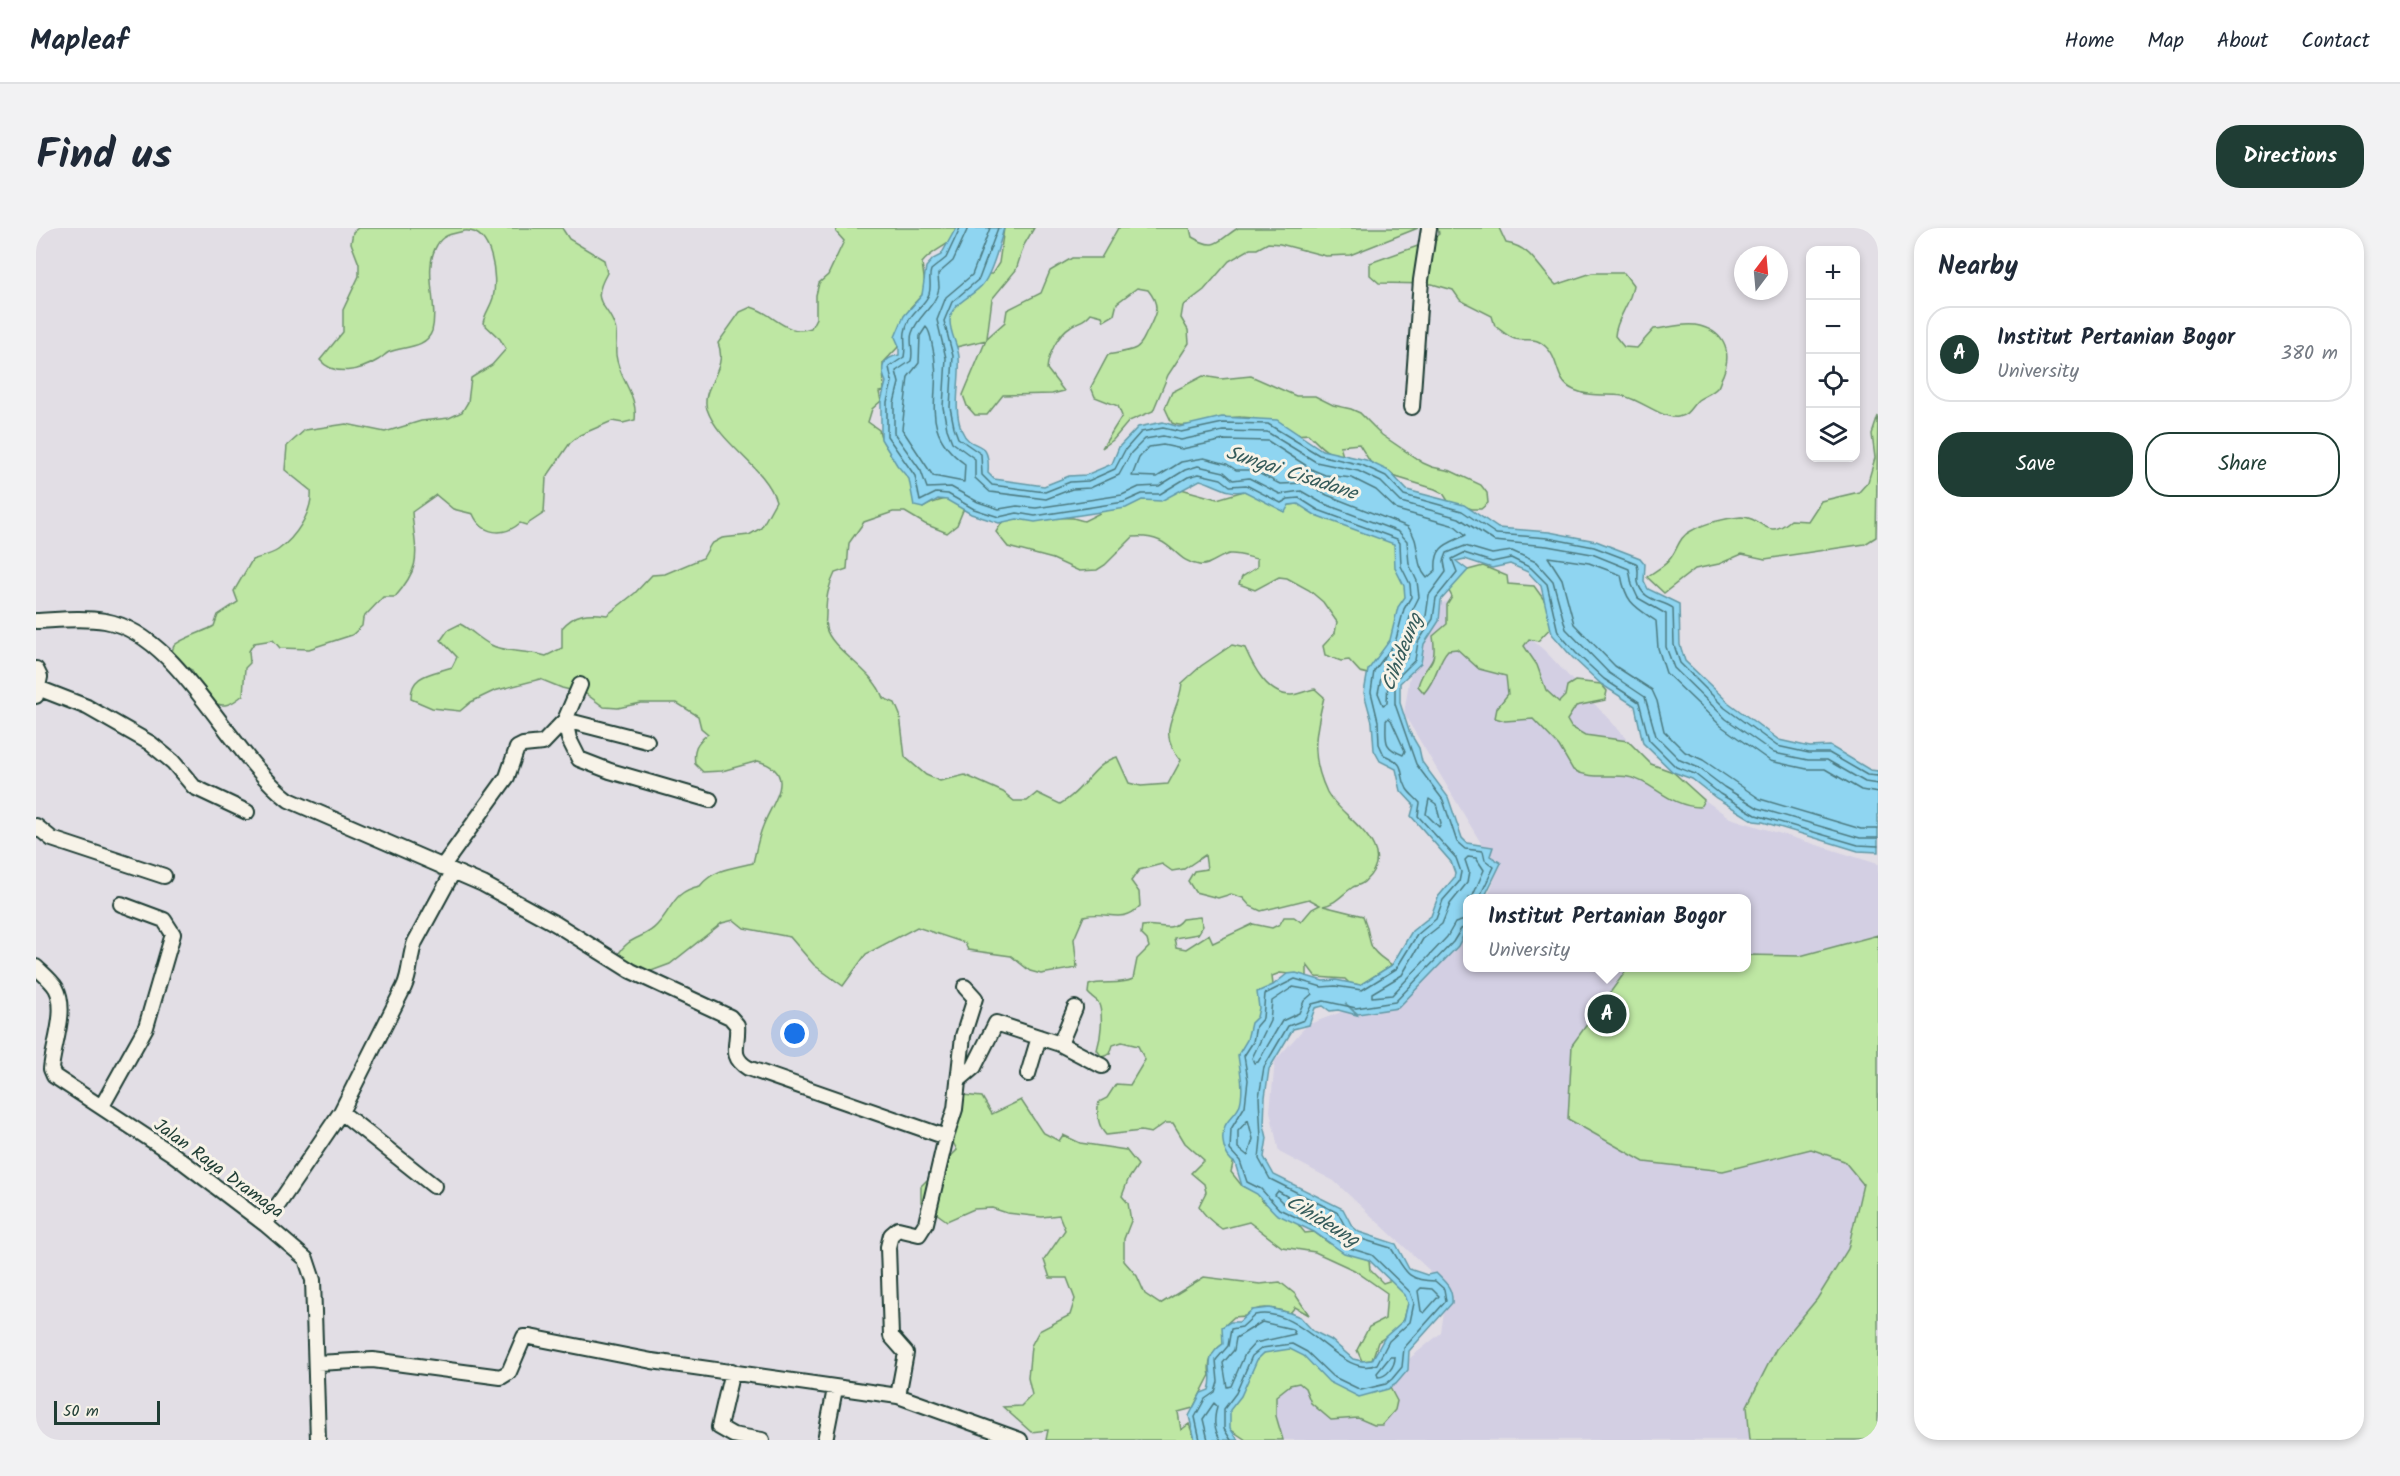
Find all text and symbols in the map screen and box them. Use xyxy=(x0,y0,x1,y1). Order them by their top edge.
text: Mapleaf xyxy=(30,19,128,64)
text: Home xyxy=(2065,25,2114,58)
text: Map xyxy=(2147,25,2184,58)
text: About xyxy=(2217,25,2268,58)
text: Contact xyxy=(2301,25,2370,58)
text: Find us xyxy=(36,123,172,190)
button: Directions xyxy=(2216,125,2364,188)
north arrow xyxy=(1734,246,1788,300)
map controls xyxy=(1806,246,1860,462)
button: + xyxy=(1806,246,1860,300)
text: Nearby xyxy=(1938,246,2018,288)
button: − xyxy=(1806,300,1860,354)
text: Institut Pertanian Bogor xyxy=(1997,321,2235,356)
text: A xyxy=(1953,338,1966,370)
text: 380 m xyxy=(2281,338,2338,370)
button: locate xyxy=(1806,354,1860,408)
text: University xyxy=(1997,356,2079,388)
button: layers xyxy=(1806,408,1860,462)
button: Save xyxy=(1938,432,2133,497)
button: Share xyxy=(2145,432,2340,497)
water label: Sungai Cisadane xyxy=(1222,438,1363,511)
water label: Cihideung xyxy=(1373,608,1433,696)
popup xyxy=(1463,894,1751,972)
text: Institut Pertanian Bogor xyxy=(1488,900,1726,935)
text: University xyxy=(1488,935,1570,967)
pin: A xyxy=(1588,992,1626,1036)
your location xyxy=(780,1019,809,1048)
street label: Jalan Raya Dramaga xyxy=(147,1112,289,1227)
water label: Cihideung xyxy=(1279,1187,1366,1257)
scale bar xyxy=(54,1398,160,1426)
text: 50 m xyxy=(63,1399,99,1424)

